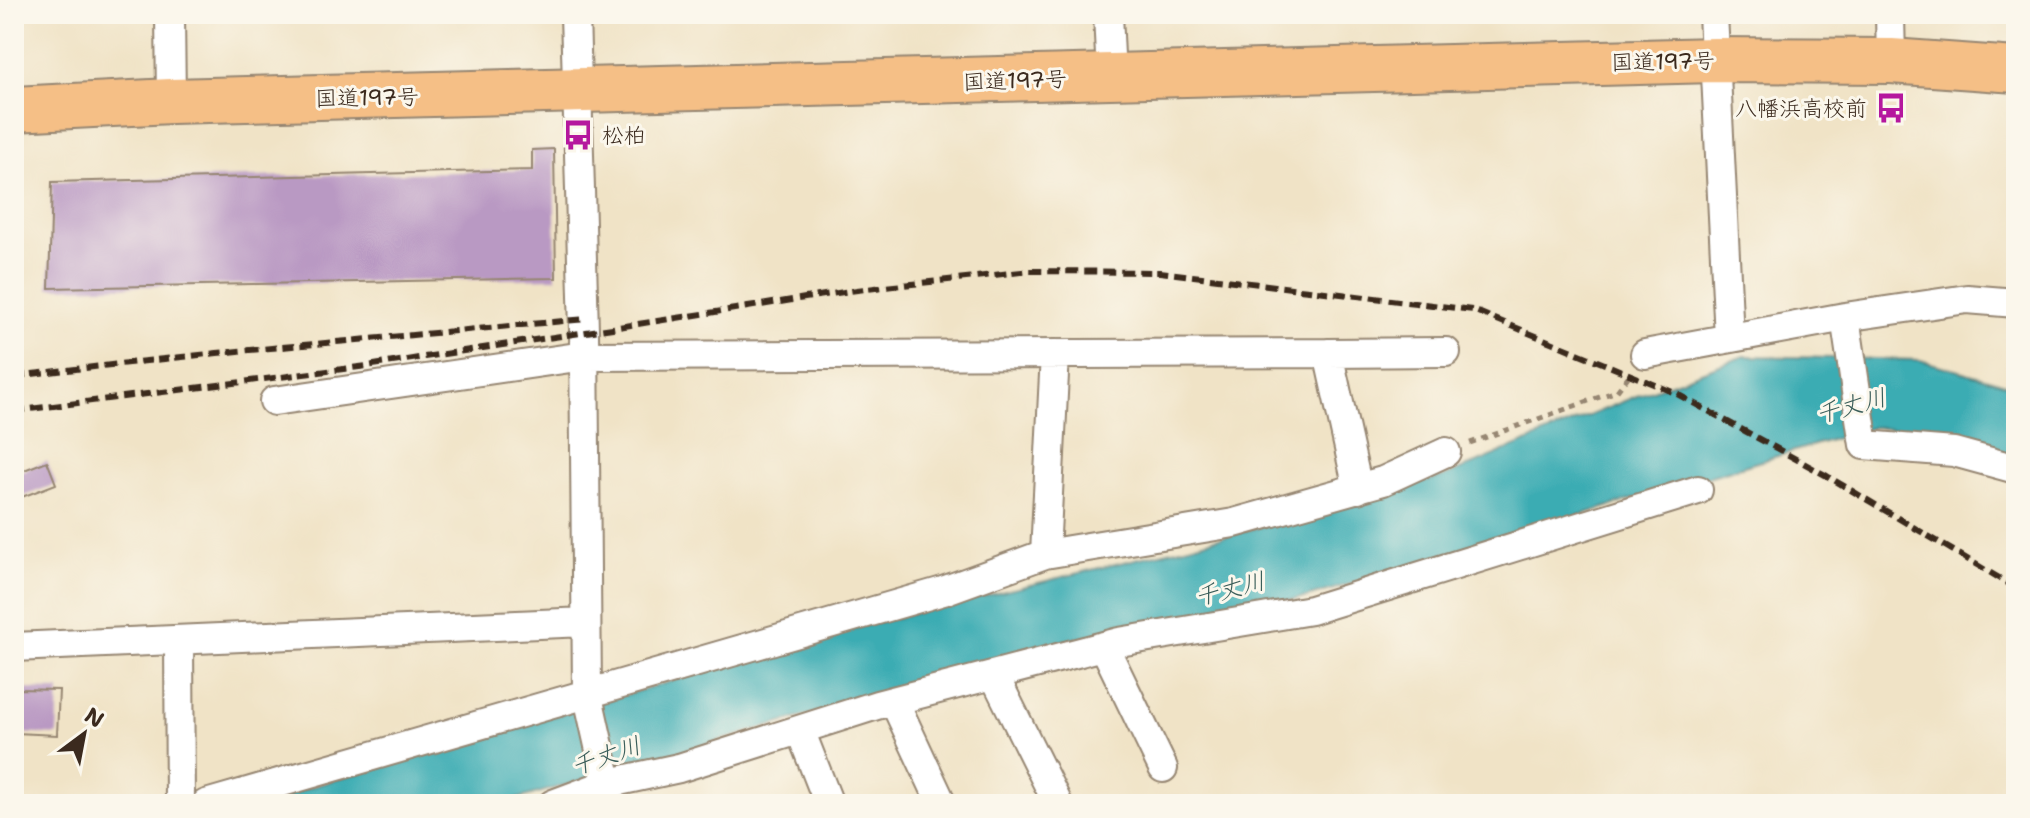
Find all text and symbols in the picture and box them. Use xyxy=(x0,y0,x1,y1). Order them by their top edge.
street label: 国道197号 xyxy=(1611,46,1715,77)
street label: 国道197号 xyxy=(963,64,1067,97)
street label: 国道197号 xyxy=(315,82,419,113)
bus stop icon: 八幡浜高校前 xyxy=(1874,91,1908,125)
place label: 八幡浜高校前 xyxy=(1735,94,1867,123)
bus stop icon: 松柏 xyxy=(561,118,595,152)
place label: 松柏 xyxy=(602,121,646,150)
water label: 千丈川 xyxy=(1812,381,1890,431)
water label: 千丈川 xyxy=(1191,565,1269,613)
north arrow xyxy=(44,694,124,774)
text: N xyxy=(79,701,109,734)
water label: 千丈川 xyxy=(567,729,645,783)

